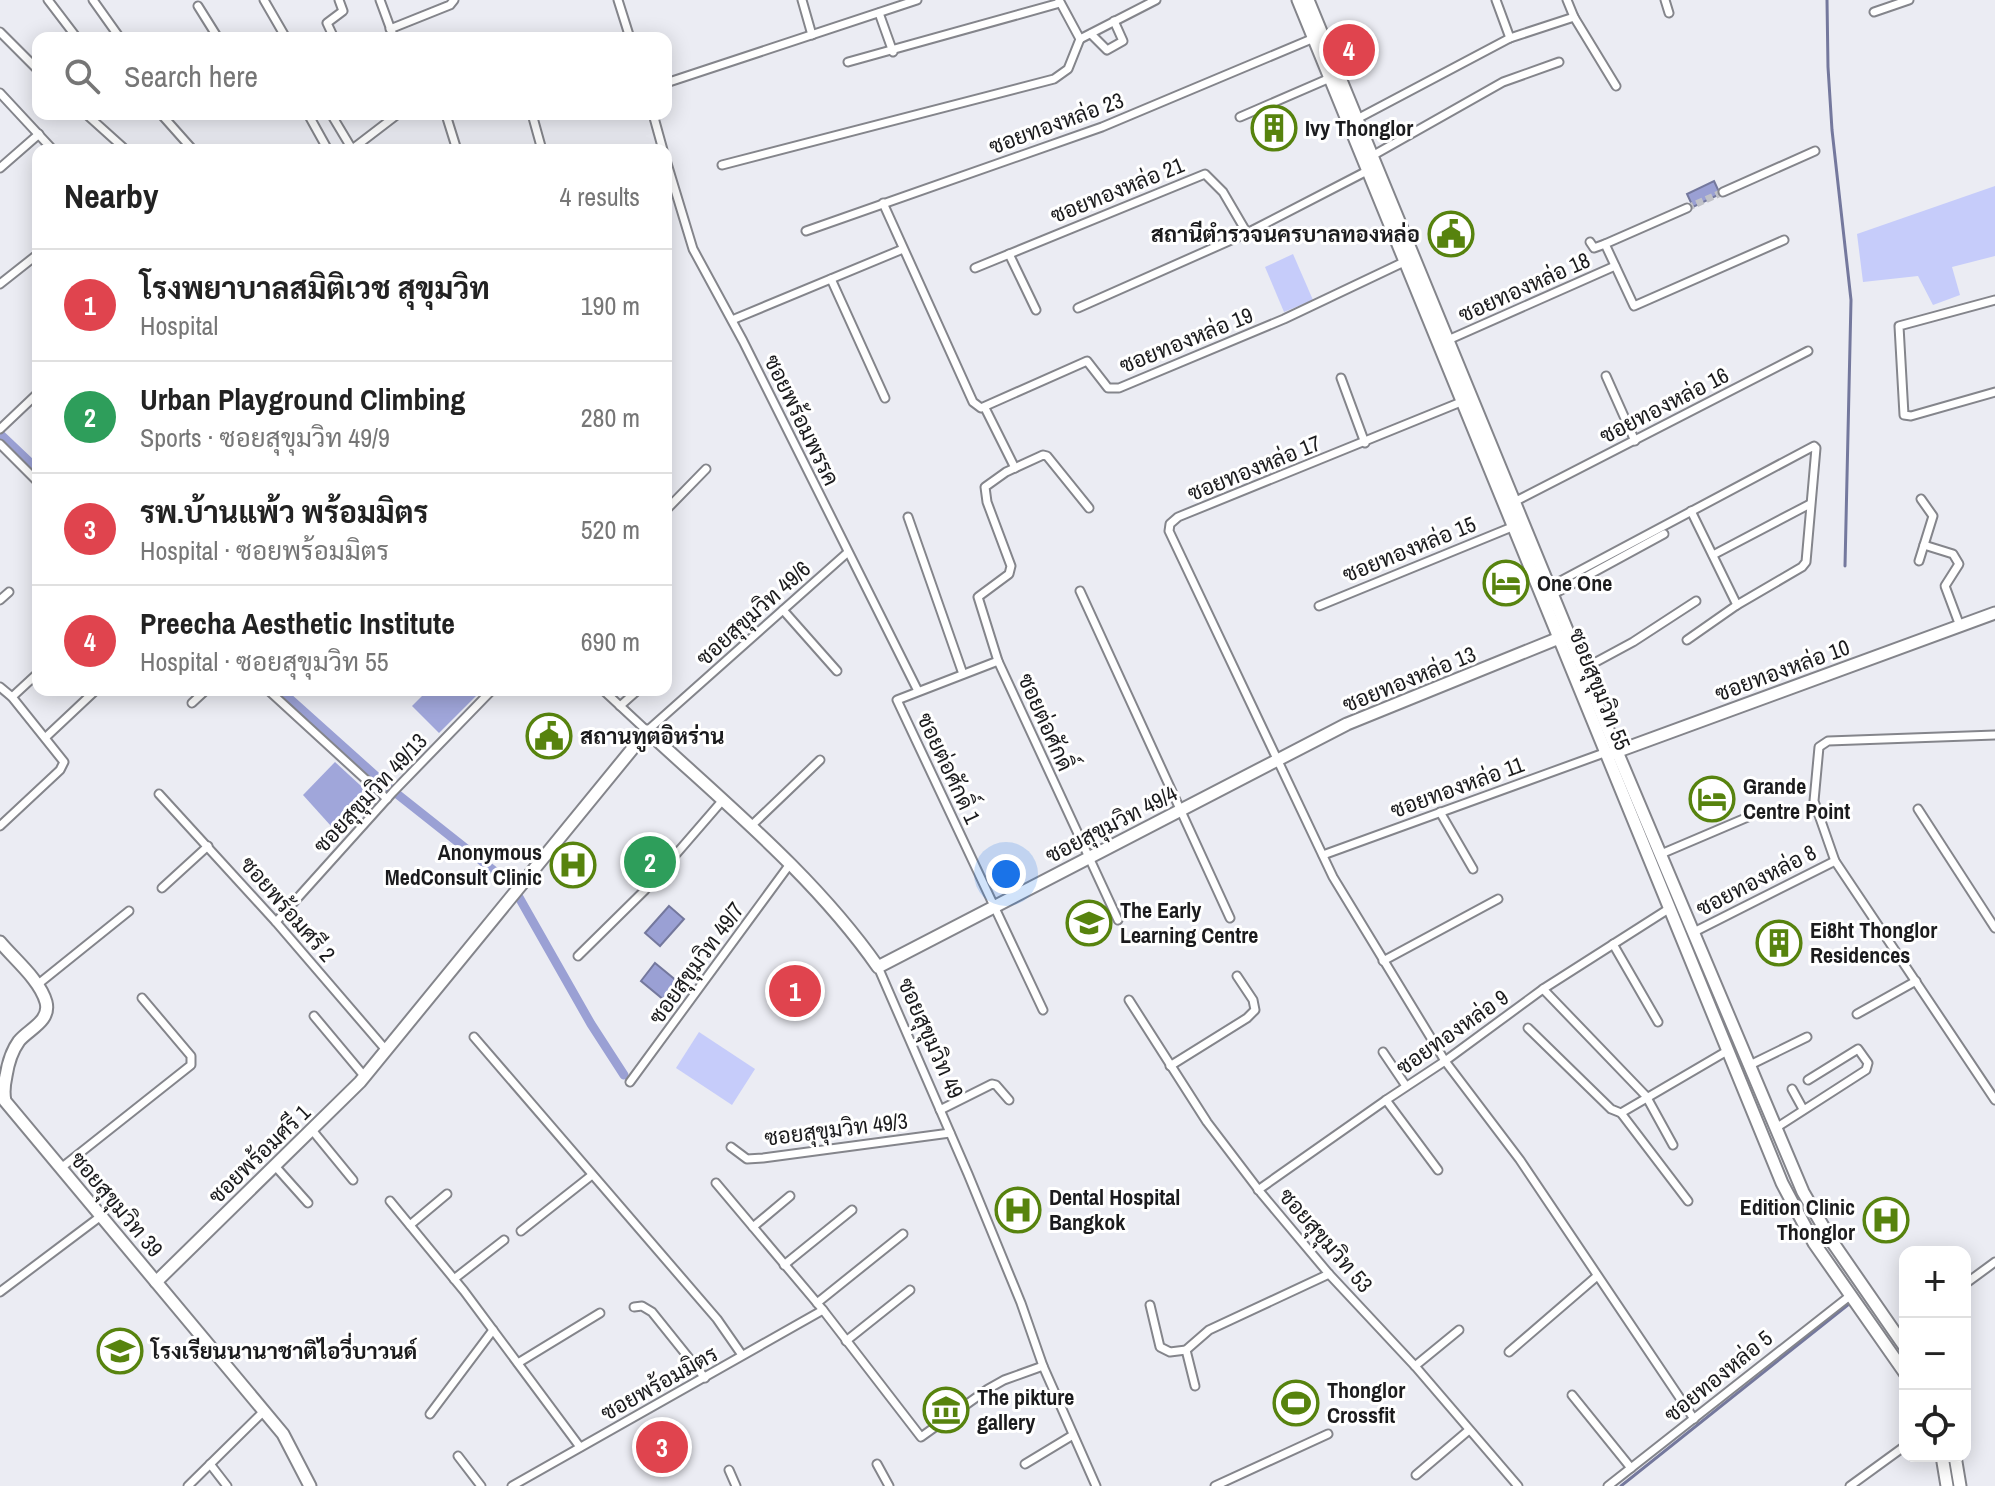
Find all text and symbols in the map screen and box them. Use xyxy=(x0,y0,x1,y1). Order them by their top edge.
pin: 4 xyxy=(1323,20,1375,80)
search box xyxy=(32,32,672,120)
icon: search xyxy=(60,54,104,98)
text: Search here xyxy=(124,56,258,96)
street label: ซอยทองหล่อ 23 xyxy=(985,85,1127,161)
building icon: Ivy Thonglor xyxy=(1250,104,1298,152)
place label: Ivy Thonglor xyxy=(1305,113,1413,143)
street label: ซอยทองหล่อ 21 xyxy=(1046,150,1188,230)
text: Nearby xyxy=(64,173,159,219)
text: 4 results xyxy=(559,179,640,214)
public building icon: สถานีตำรวจนครบาลทองหล่อ xyxy=(1427,210,1475,258)
place label: สถานีตำรวจนครบาลทองหล่อ xyxy=(1151,219,1420,249)
street label: ซอยทองหล่อ 18 xyxy=(1453,245,1595,329)
text: โรงพยาบาลสมิติเวช สุขุมวิท xyxy=(140,268,490,308)
text: 1 xyxy=(84,288,96,323)
text: 190 m xyxy=(581,288,640,323)
street label: ซอยทองหล่อ 19 xyxy=(1115,300,1257,380)
text: Hospital xyxy=(140,308,218,343)
street label: ซอยพร้อมพรรค xyxy=(757,349,847,491)
street label: ซอยทองหล่อ 16 xyxy=(1594,360,1734,450)
text: Urban Playground Climbing xyxy=(140,379,465,419)
text: 2 xyxy=(84,400,96,435)
text: 280 m xyxy=(581,400,640,435)
text: Sports · ซอยสุขุมวิท 49/9 xyxy=(140,420,390,455)
street label: ซอยทองหล่อ 17 xyxy=(1183,428,1325,508)
text: รพ.บ้านแพ้ว พร้อมมิตร xyxy=(140,492,429,532)
street label: ซอยทองหล่อ 15 xyxy=(1338,509,1480,589)
text: 3 xyxy=(84,512,96,547)
text: 520 m xyxy=(581,512,640,547)
text: Hospital · ซอยพร้อมมิตร xyxy=(140,533,389,568)
street label: ซอยสุขุมวิท 49/6 xyxy=(689,554,817,673)
hotel icon: One One xyxy=(1482,559,1530,607)
place label: One One xyxy=(1537,568,1612,598)
text: Preecha Aesthetic Institute xyxy=(140,603,455,643)
street label: ซอยสุขุมวิท 55 xyxy=(1561,623,1638,755)
text: 4 xyxy=(84,624,96,659)
text: 690 m xyxy=(581,624,640,659)
street label: ซอยทองหล่อ 10 xyxy=(1711,632,1853,708)
street label: ซอยทองหล่อ 13 xyxy=(1338,639,1480,719)
text: Hospital · ซอยสุขุมวิท 55 xyxy=(140,644,389,679)
street label: ซอยต่อศักดิ์ xyxy=(1011,667,1085,776)
street label: ซอยต่อศักดิ์ 1 xyxy=(910,706,991,828)
public building icon: สถานทูตอิหร่าน xyxy=(525,712,573,760)
place label: สถานทูตอิหร่าน xyxy=(580,721,725,752)
street label: ซอยสุขุมวิท 49/13 xyxy=(306,726,434,860)
street label: ซอยทองหล่อ 11 xyxy=(1386,749,1528,825)
place label: Grande Centre Point xyxy=(1743,771,1850,826)
hotel icon: Grande Centre Point xyxy=(1688,775,1736,823)
street label: ซอยสุขุมวิท 49/4 xyxy=(1040,778,1183,871)
pin: 2 xyxy=(624,832,676,892)
place label: Anonymous MedConsult Clinic xyxy=(385,837,542,892)
street label: ซอยทองหล่อ 8 xyxy=(1691,837,1821,923)
hospital icon: Anonymous MedConsult Clinic xyxy=(549,841,597,889)
street label: ซอยพร้อมศรี 2 xyxy=(234,850,342,968)
your location xyxy=(986,854,1026,894)
place label: The Early Learning Centre xyxy=(1120,895,1258,950)
street label: ซอยสุขุมวิท 49/7 xyxy=(641,896,751,1031)
school or university icon: The Early Learning Centre xyxy=(1065,899,1113,947)
place label: Ei8ht Thonglor Residences xyxy=(1810,915,1937,970)
building icon: Ei8ht Thonglor Residences xyxy=(1755,919,1803,967)
pin: 1 xyxy=(769,961,821,1021)
street label: ซอยสุขุมวิท 49 xyxy=(890,973,971,1104)
street label: ซอยทองหล่อ 9 xyxy=(1390,982,1514,1082)
street label: ซอยพร้อมศรี 1 xyxy=(201,1098,317,1210)
street label: ซอยสุขุมวิท 49/3 xyxy=(763,1105,910,1154)
street label: ซอยสุขุมวิท 39 xyxy=(63,1145,170,1264)
street label: ซอยสุขุมวิท 53 xyxy=(1272,1181,1380,1299)
place label: Dental Hospital Bangkok xyxy=(1049,1182,1180,1237)
hospital icon: Dental Hospital Bangkok xyxy=(994,1186,1042,1234)
place label: Edition Clinic Thonglor xyxy=(1740,1192,1855,1247)
hospital icon: Edition Clinic Thonglor xyxy=(1862,1196,1910,1244)
map controls xyxy=(1899,1246,1971,1462)
button: + xyxy=(1899,1246,1971,1318)
button: − xyxy=(1899,1318,1971,1390)
street label: ซอยทองหล่อ 5 xyxy=(1658,1323,1778,1429)
school or university icon: โรงเรียนนานาชาติไอวี่บาวนด์ xyxy=(96,1327,144,1375)
place label: โรงเรียนนานาชาติไอวี่บาวนด์ xyxy=(149,1332,418,1366)
street label: ซอยพร้อมมิตร xyxy=(595,1338,723,1428)
place label: Thonglor Crossfit xyxy=(1327,1375,1405,1430)
sports icon: Thonglor Crossfit xyxy=(1272,1379,1320,1427)
place label: The pikture gallery xyxy=(977,1382,1074,1437)
museum icon: The pikture gallery xyxy=(922,1386,970,1434)
button: locate xyxy=(1899,1390,1971,1462)
pin: 3 xyxy=(636,1417,688,1477)

